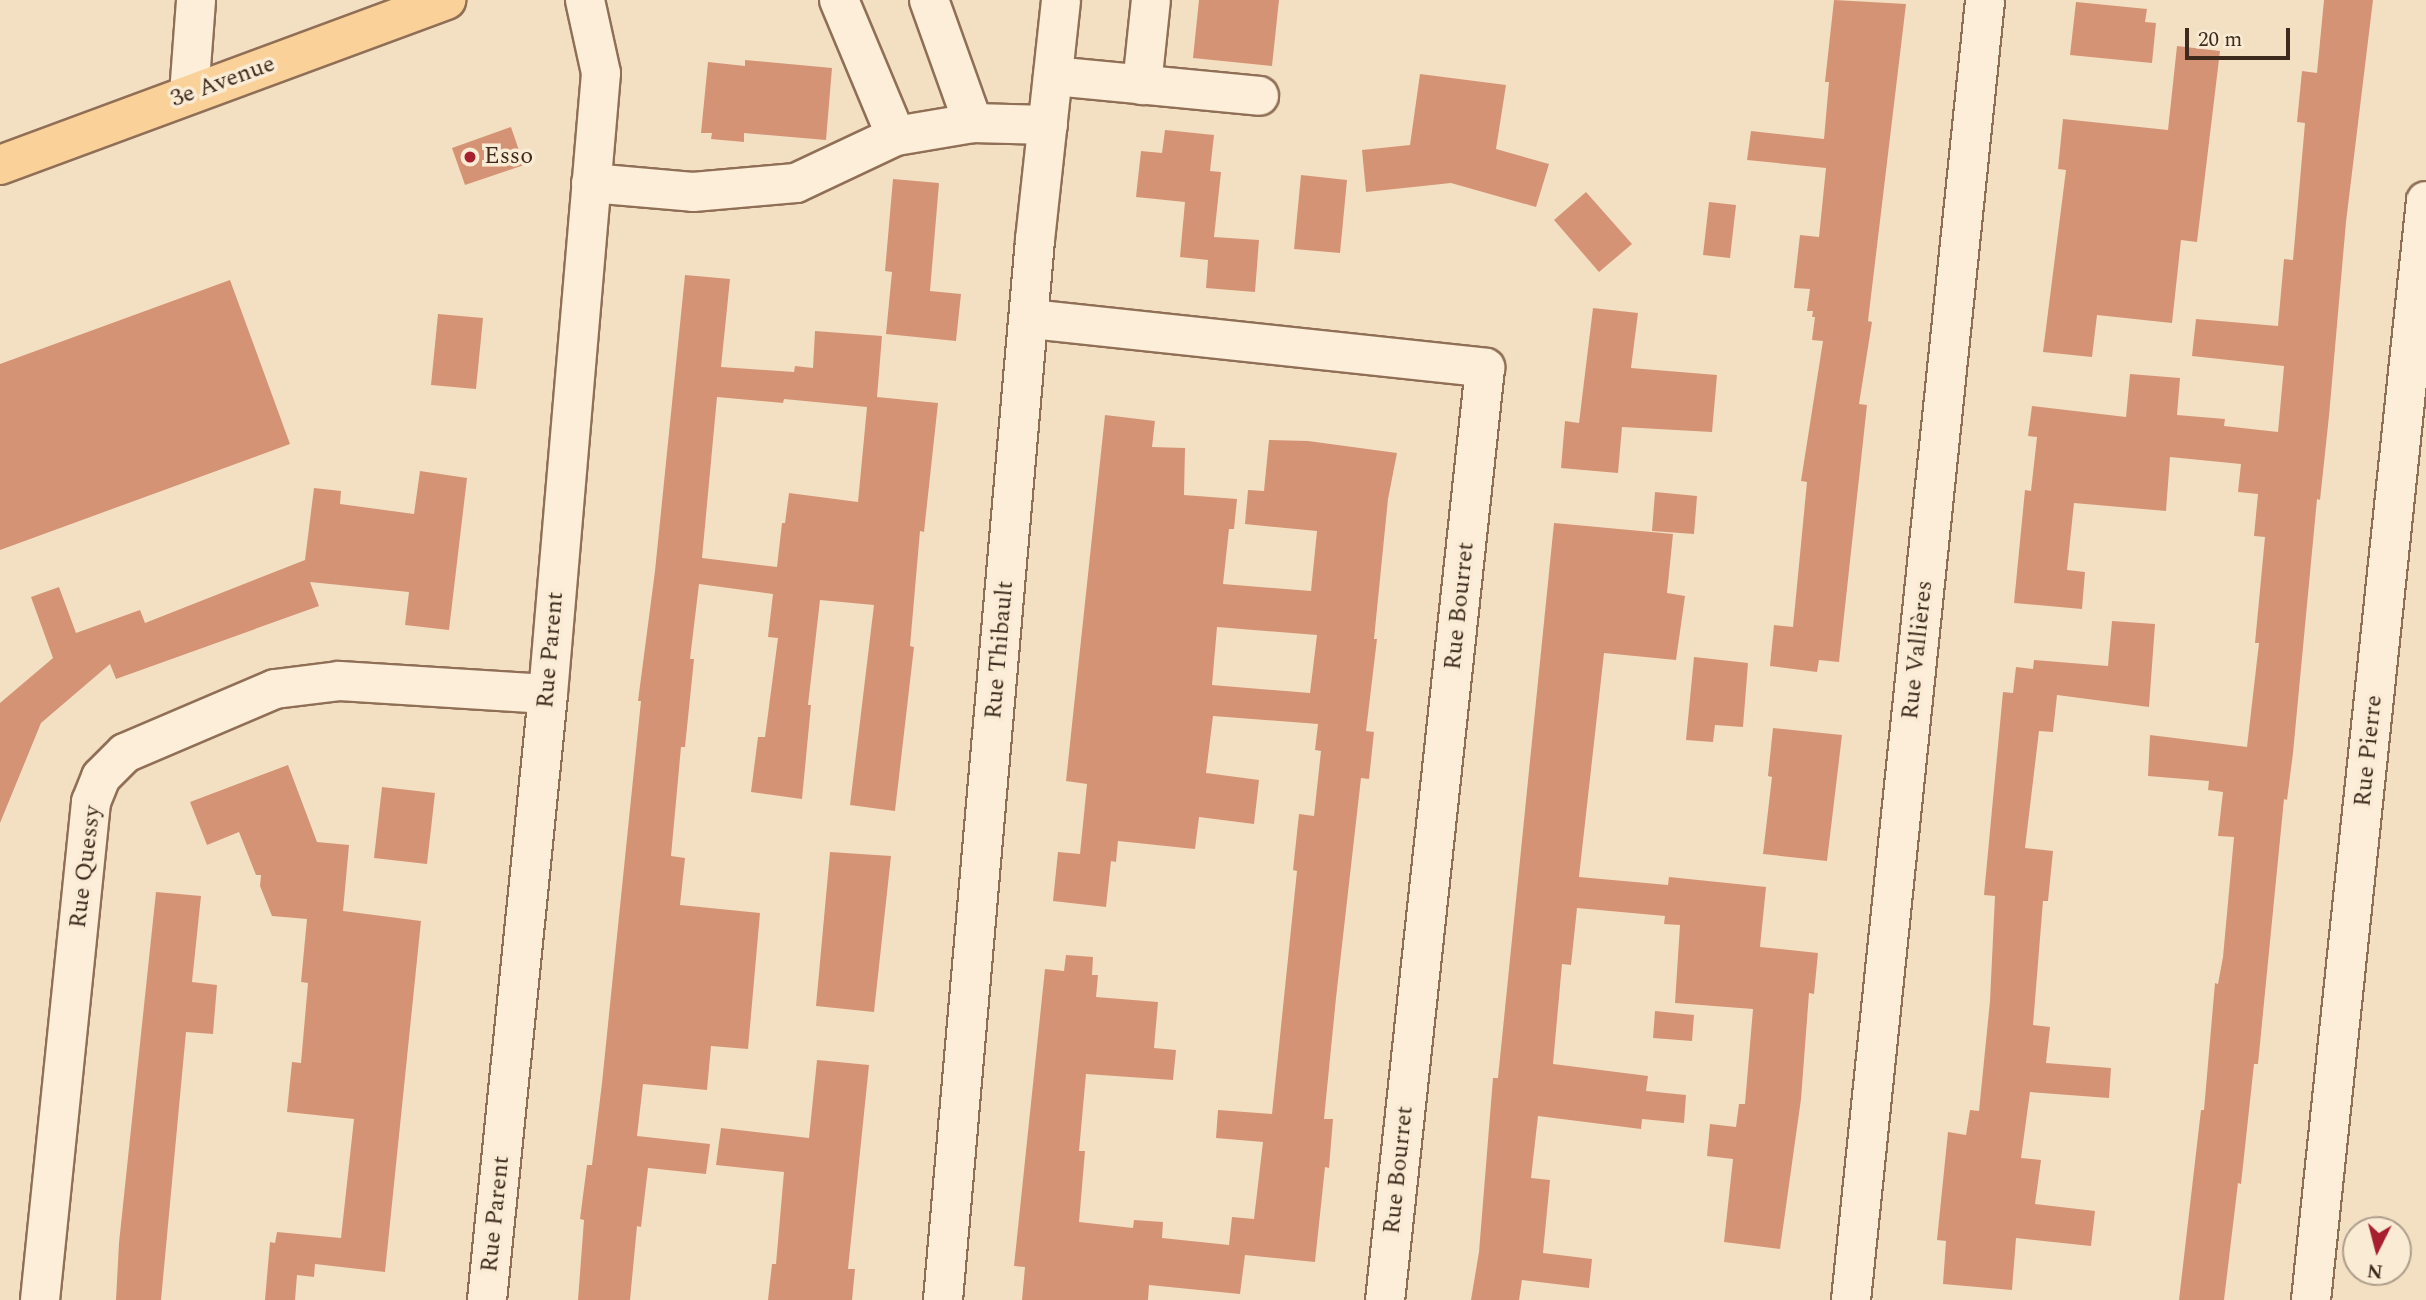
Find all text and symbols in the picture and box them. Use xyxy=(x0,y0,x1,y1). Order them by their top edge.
scale bar xyxy=(2188,14,2293,58)
text: 20 m xyxy=(2198,24,2242,56)
street label: 3e Avenue xyxy=(167,50,279,114)
place label: Esso xyxy=(484,143,533,171)
marker: Esso xyxy=(462,149,478,165)
street label: Rue Bourret xyxy=(1439,541,1481,671)
street label: Rue Vallières xyxy=(1896,579,1940,721)
street label: Rue Thibault xyxy=(980,580,1020,720)
street label: Rue Parent xyxy=(532,590,570,710)
street label: Rue Pierre xyxy=(2349,694,2389,808)
street label: Rue Quessy xyxy=(64,804,108,930)
street label: Rue Bourret xyxy=(1378,1105,1420,1235)
street label: Rue Parent xyxy=(476,1154,516,1274)
north arrow xyxy=(2342,1216,2412,1286)
text: N xyxy=(2366,1255,2384,1286)

